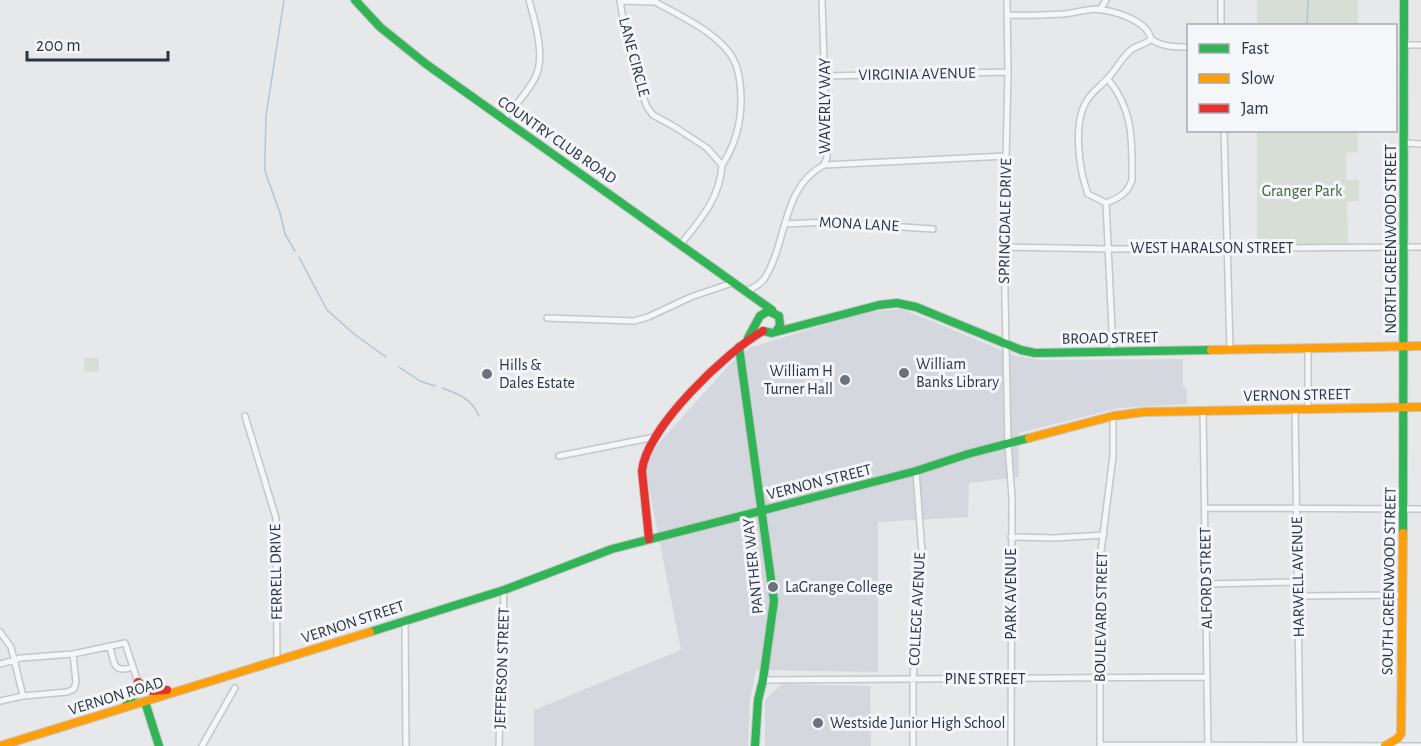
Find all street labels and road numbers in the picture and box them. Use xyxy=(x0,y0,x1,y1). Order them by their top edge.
street label: LANE CIRCLE xyxy=(616,16,652,99)
street label: WAVERLY WAY xyxy=(817,57,833,154)
street label: VIRGINIA AVENUE xyxy=(858,65,976,83)
street label: COUNTRY CLUB ROAD xyxy=(495,93,619,187)
street label: NORTH GREENWOOD STREET xyxy=(1383,144,1399,334)
street label: SPRINGDALE DRIVE xyxy=(996,158,1014,284)
street label: MONA LANE xyxy=(819,214,900,234)
street label: WEST HARALSON STREET xyxy=(1130,240,1294,256)
street label: BROAD STREET xyxy=(1061,329,1159,347)
street label: VERNON STREET xyxy=(1243,386,1351,404)
street label: VERNON STREET xyxy=(765,461,873,503)
street label: SOUTH GREENWOOD STREET xyxy=(1379,487,1399,675)
street label: HARWELL AVENUE xyxy=(1289,516,1307,638)
street label: PANTHER WAY xyxy=(740,517,766,615)
street label: FERRELL DRIVE xyxy=(267,524,285,620)
street label: ALFORD STREET xyxy=(1197,527,1215,629)
street label: PARK AVENUE xyxy=(1003,548,1019,640)
street label: COLLEGE AVENUE xyxy=(906,552,928,666)
street label: BOULEVARD STREET xyxy=(1092,552,1110,682)
street label: VERNON STREET xyxy=(300,598,407,646)
street label: JEFFERSON STREET xyxy=(492,607,512,729)
street label: PINE STREET xyxy=(944,671,1026,687)
street label: VERNON ROAD xyxy=(67,674,165,718)

